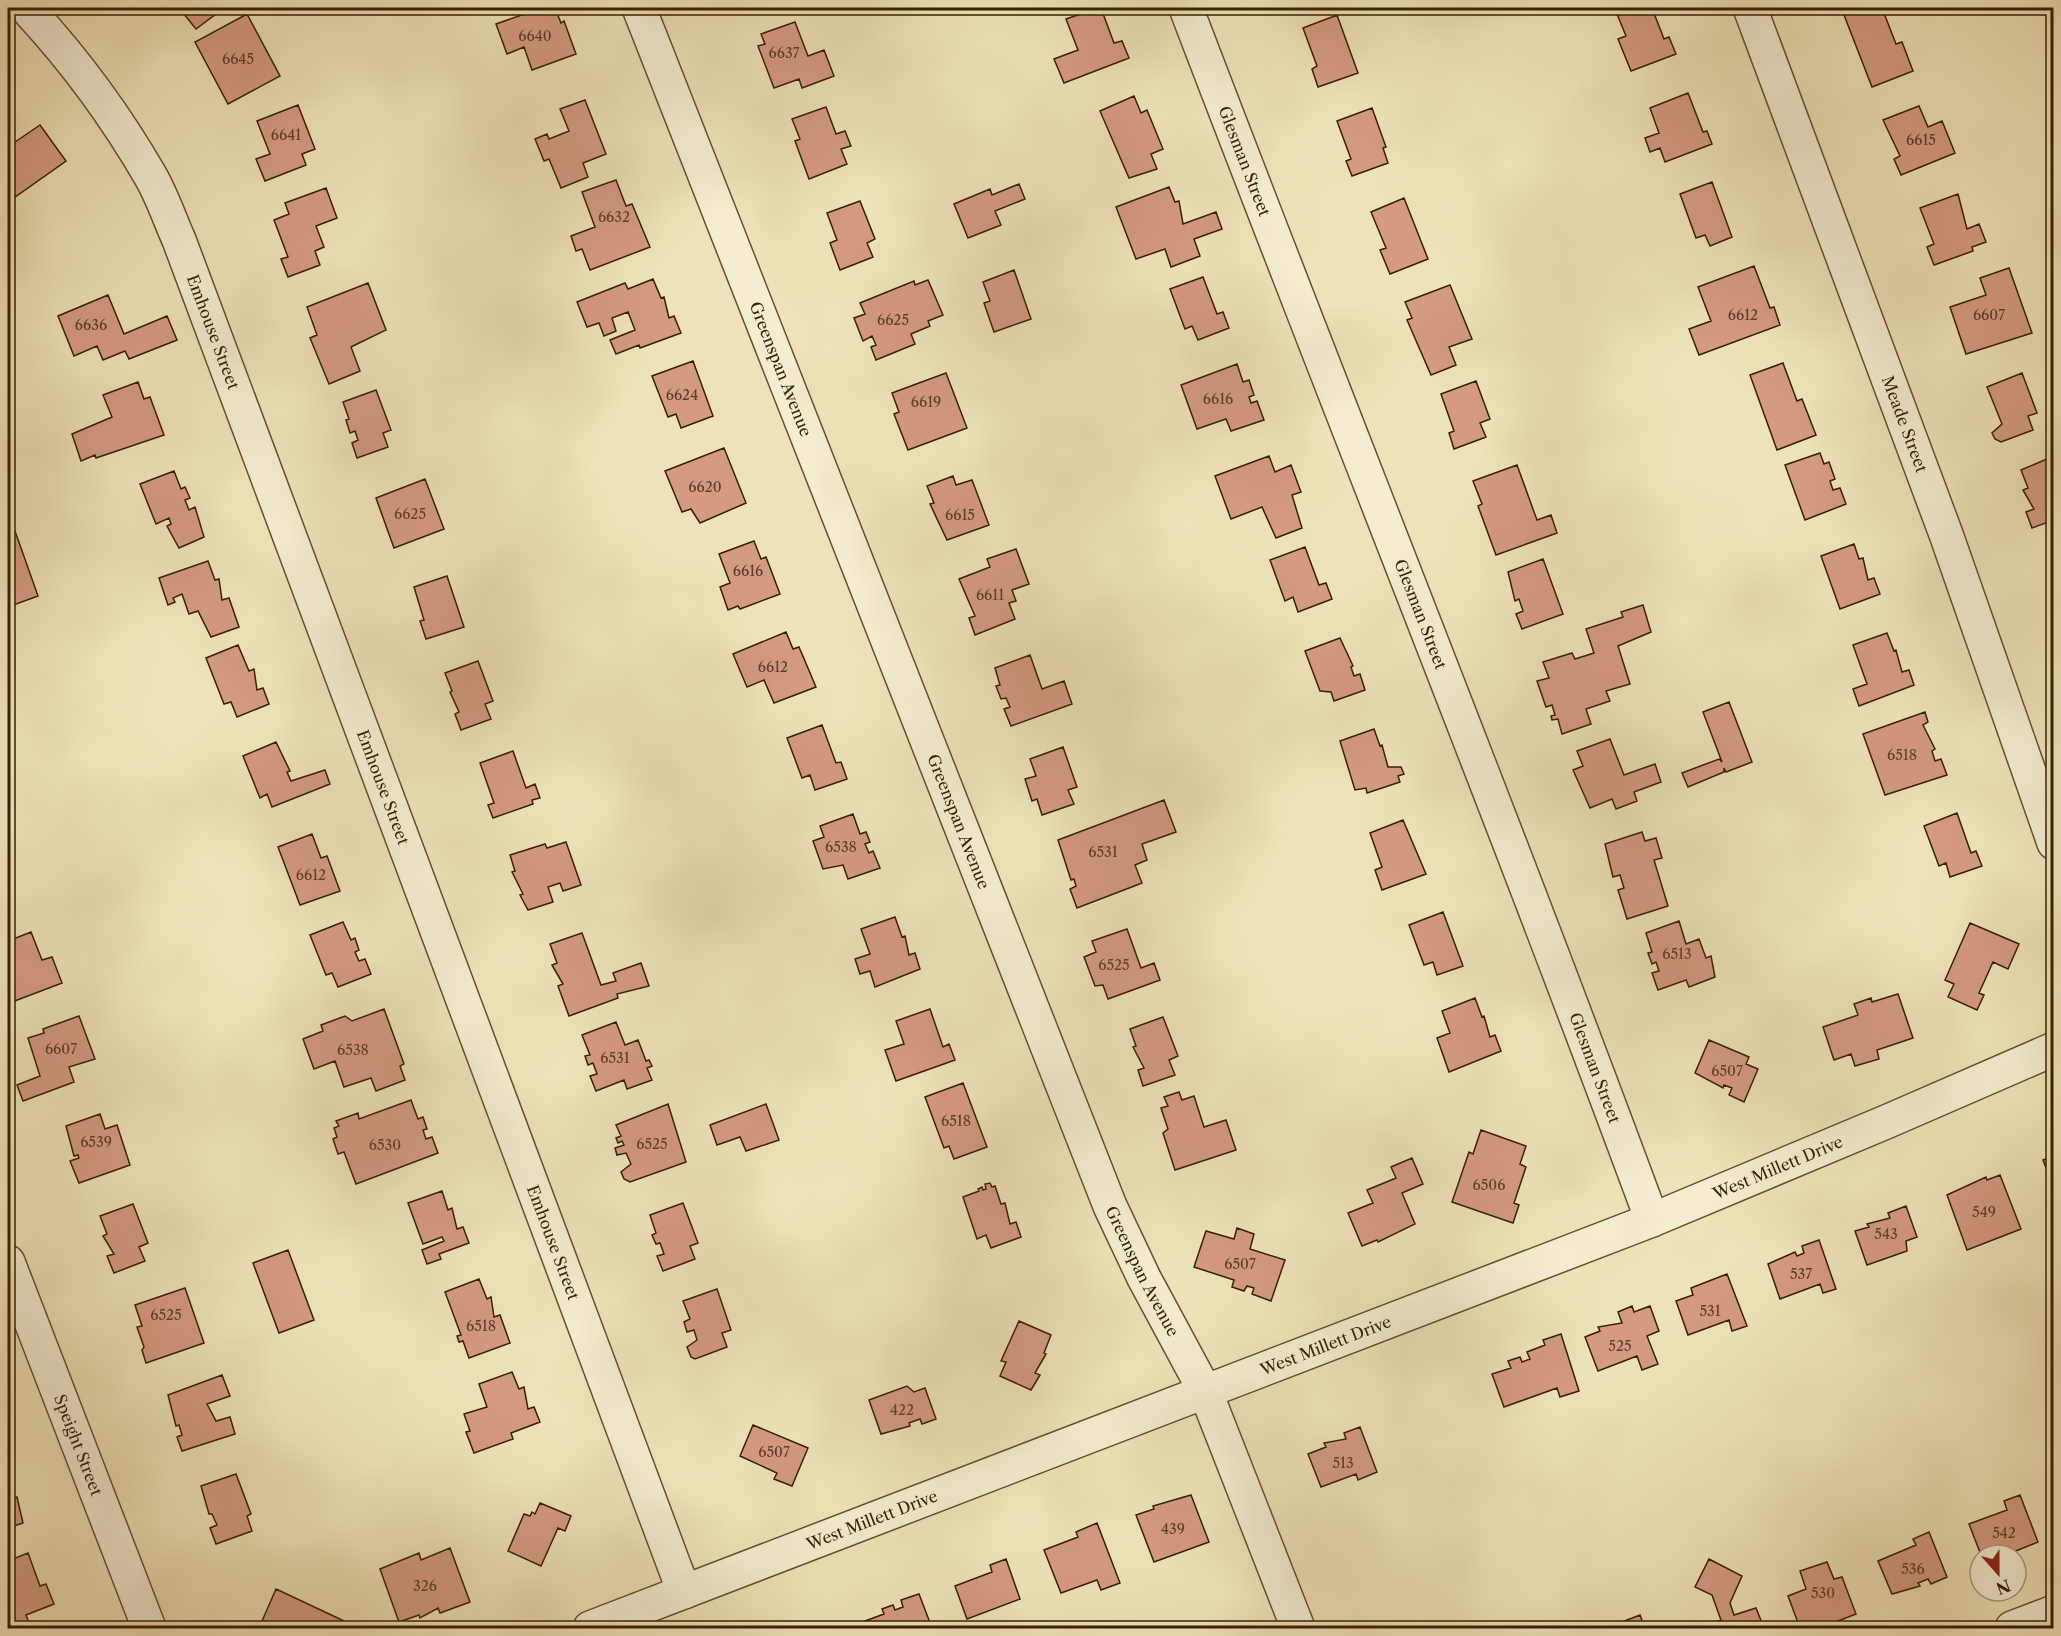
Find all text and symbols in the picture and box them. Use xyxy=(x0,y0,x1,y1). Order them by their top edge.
house number: 6640 xyxy=(518,27,552,45)
house number: 6637 xyxy=(769,44,800,62)
house number: 6645 xyxy=(222,50,254,68)
street label: Glesman Street xyxy=(1214,103,1275,219)
house number: 6641 xyxy=(271,126,301,144)
house number: 6615 xyxy=(1906,131,1936,149)
house number: 6632 xyxy=(598,208,630,226)
street label: Emhouse Street xyxy=(183,272,244,392)
street label: Greenspan Avenue xyxy=(745,299,816,439)
house number: 6612 xyxy=(1728,306,1758,324)
house number: 6607 xyxy=(1973,306,2005,324)
house number: 6625 xyxy=(877,311,909,329)
house number: 6636 xyxy=(75,316,107,334)
street label: Meade Street xyxy=(1878,373,1932,475)
house number: 6624 xyxy=(666,386,698,404)
house number: 6616 xyxy=(1203,390,1233,408)
house number: 6619 xyxy=(911,393,941,411)
house number: 6620 xyxy=(688,478,722,496)
house number: 6625 xyxy=(394,505,426,523)
house number: 6615 xyxy=(945,506,975,524)
street label: Glesman Street xyxy=(1390,556,1451,672)
house number: 6616 xyxy=(733,562,763,580)
house number: 6611 xyxy=(976,586,1004,604)
house number: 6612 xyxy=(758,658,788,676)
street label: Emhouse Street xyxy=(353,727,414,848)
house number: 6518 xyxy=(1887,746,1917,764)
street label: Greenspan Avenue xyxy=(923,751,994,892)
house number: 6538 xyxy=(825,838,857,856)
house number: 6531 xyxy=(1088,843,1118,861)
house number: 6612 xyxy=(296,866,326,884)
house number: 6513 xyxy=(1662,945,1692,963)
house number: 6525 xyxy=(1098,956,1130,974)
street label: Glesman Street xyxy=(1565,1010,1625,1126)
house number: 6607 xyxy=(45,1040,77,1058)
house number: 6538 xyxy=(337,1041,369,1059)
house number: 6531 xyxy=(600,1049,630,1067)
house number: 6507 xyxy=(1711,1062,1743,1080)
house number: 6518 xyxy=(941,1112,971,1130)
street label: West Millett Drive xyxy=(1709,1131,1846,1204)
house number: 6539 xyxy=(80,1133,112,1151)
house number: 6525 xyxy=(636,1135,668,1153)
house number: 6530 xyxy=(369,1136,401,1154)
house number: 6506 xyxy=(1473,1176,1505,1194)
street label: Emhouse Street xyxy=(523,1182,584,1303)
street label: Greenspan Avenue xyxy=(1101,1203,1184,1340)
house number: 549 xyxy=(1972,1203,1996,1221)
house number: 543 xyxy=(1874,1225,1898,1243)
house number: 6507 xyxy=(1224,1255,1256,1273)
house number: 537 xyxy=(1790,1265,1812,1283)
house number: 531 xyxy=(1699,1302,1721,1320)
house number: 6525 xyxy=(150,1306,182,1324)
street label: West Millett Drive xyxy=(1256,1311,1394,1380)
house number: 6518 xyxy=(466,1317,496,1335)
house number: 525 xyxy=(1608,1337,1632,1355)
street label: Speight Street xyxy=(50,1391,107,1499)
house number: 422 xyxy=(890,1401,914,1419)
house number: 6507 xyxy=(758,1443,790,1461)
house number: 513 xyxy=(1332,1454,1354,1472)
street label: West Millett Drive xyxy=(803,1485,940,1554)
house number: 439 xyxy=(1161,1520,1185,1538)
house number: 542 xyxy=(1992,1524,2016,1542)
north arrow xyxy=(1968,1543,2028,1603)
house number: 536 xyxy=(1901,1560,1925,1578)
text: N xyxy=(1993,1575,2013,1599)
house number: 326 xyxy=(413,1577,437,1595)
house number: 530 xyxy=(1811,1584,1835,1602)

